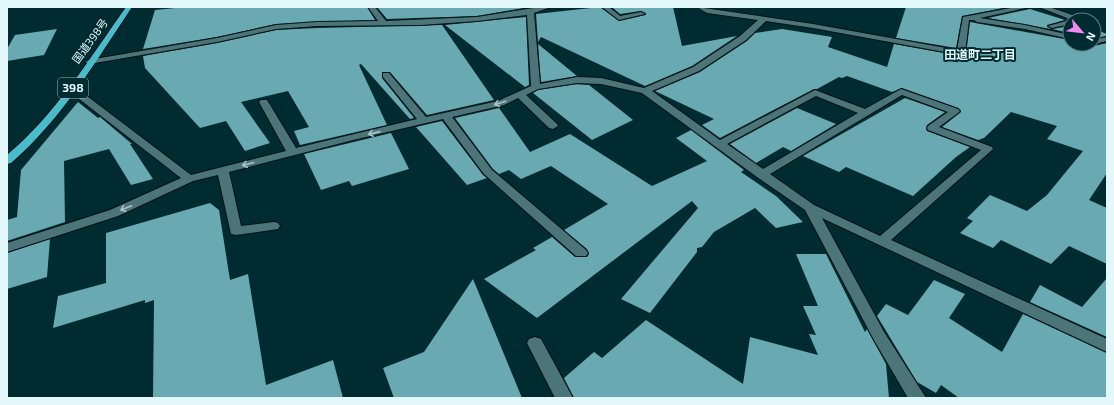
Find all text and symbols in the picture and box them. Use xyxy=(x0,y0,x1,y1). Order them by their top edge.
north arrow xyxy=(1062,12,1102,52)
street label: 国道398号 xyxy=(69,16,110,66)
text: N xyxy=(1084,30,1099,44)
district label: 田道町二丁目 xyxy=(944,47,1016,61)
road number: 398 xyxy=(58,78,88,98)
one-way arrow xyxy=(494,100,507,107)
one-way arrow xyxy=(368,129,381,137)
one-way arrow xyxy=(241,161,254,169)
one-way arrow xyxy=(120,205,132,212)

